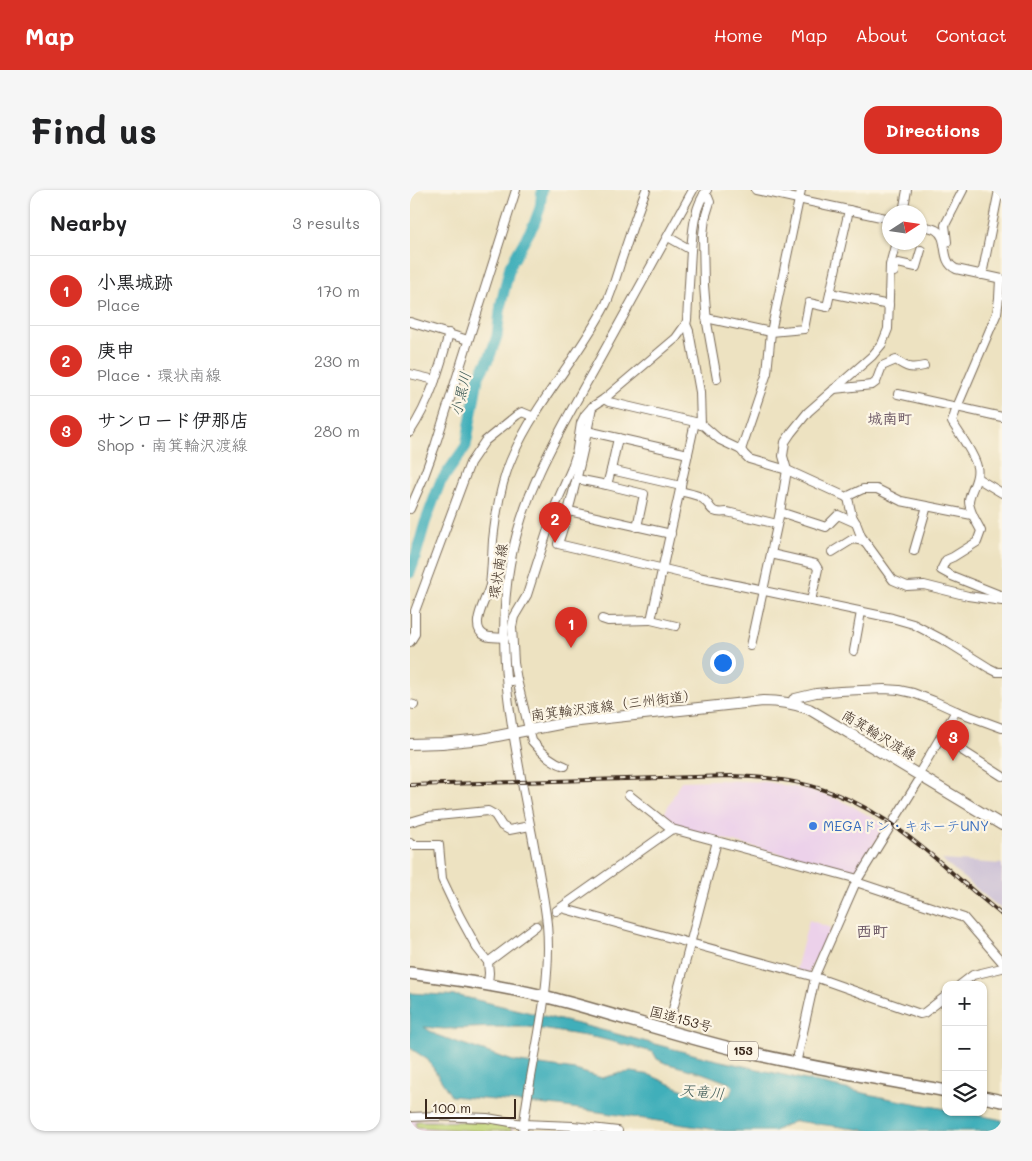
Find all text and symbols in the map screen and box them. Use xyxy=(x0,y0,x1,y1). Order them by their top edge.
text: Map xyxy=(25,20,74,51)
text: Home xyxy=(714,23,763,47)
text: Map xyxy=(791,23,827,47)
text: About xyxy=(855,23,908,47)
text: Contact xyxy=(936,23,1007,47)
button: Directions xyxy=(864,106,1002,154)
text: Find us xyxy=(30,107,157,153)
north arrow xyxy=(882,205,927,250)
text: Nearby xyxy=(50,209,127,236)
text: 3 results xyxy=(292,212,360,233)
text: 小黒城跡 xyxy=(97,269,173,294)
text: 1 xyxy=(62,280,70,301)
text: 170 m xyxy=(316,280,360,301)
text: Place xyxy=(97,294,140,315)
text: 庚申 xyxy=(97,337,135,362)
text: 2 xyxy=(62,350,70,371)
text: 230 m xyxy=(314,350,360,371)
text: Place · 環状南線 xyxy=(97,364,221,385)
water label: 小黒川 xyxy=(445,370,475,418)
text: サンロード伊那店 xyxy=(97,407,249,432)
district label: 城南町 xyxy=(867,408,913,428)
text: 3 xyxy=(61,420,71,441)
text: 280 m xyxy=(314,420,360,441)
text: Shop · 南箕輪沢渡線 xyxy=(97,434,248,455)
pin: 2 xyxy=(539,502,571,543)
street label: 環状南線 xyxy=(484,542,511,600)
pin: 1 xyxy=(555,607,587,648)
your location xyxy=(710,650,736,676)
street label: 南箕輪沢渡線（三州街道） xyxy=(529,685,698,724)
street label: 南箕輪沢渡線 xyxy=(838,705,920,764)
pin: 3 xyxy=(937,720,969,761)
place label: MEGAドン・キホーテUNY xyxy=(823,816,989,835)
marker: MEGAドン・キホーテUNY xyxy=(807,820,819,832)
district label: 西町 xyxy=(856,920,888,941)
map controls xyxy=(942,981,987,1116)
button: + xyxy=(942,981,987,1026)
street label: 国道153号 xyxy=(647,1001,715,1036)
button: − xyxy=(942,1026,987,1071)
road number: 153 xyxy=(728,1041,758,1060)
button: layers xyxy=(942,1071,987,1116)
water label: 天竜川 xyxy=(679,1079,725,1103)
scale bar xyxy=(425,1096,516,1119)
text: 100 m xyxy=(432,1098,471,1117)

